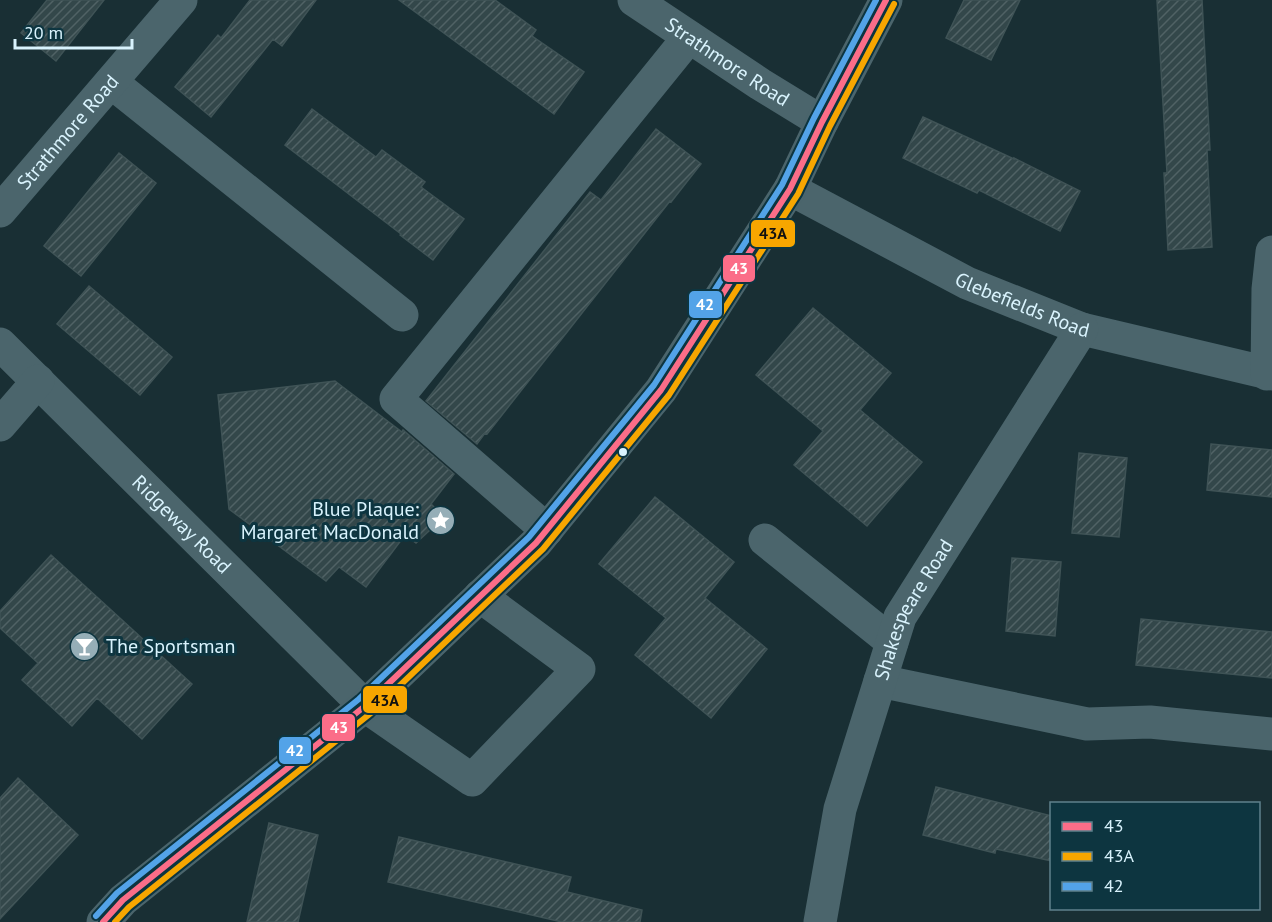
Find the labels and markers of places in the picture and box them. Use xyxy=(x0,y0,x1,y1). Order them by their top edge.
unlabelled marker xyxy=(617,446,629,458)
place label: Blue Plaque: Margaret MacDonald xyxy=(241,496,420,545)
place icon: Blue Plaque: Margaret MacDonald xyxy=(424,505,456,537)
bar icon: The Sportsman xyxy=(69,630,101,662)
place label: The Sportsman xyxy=(106,633,235,659)

